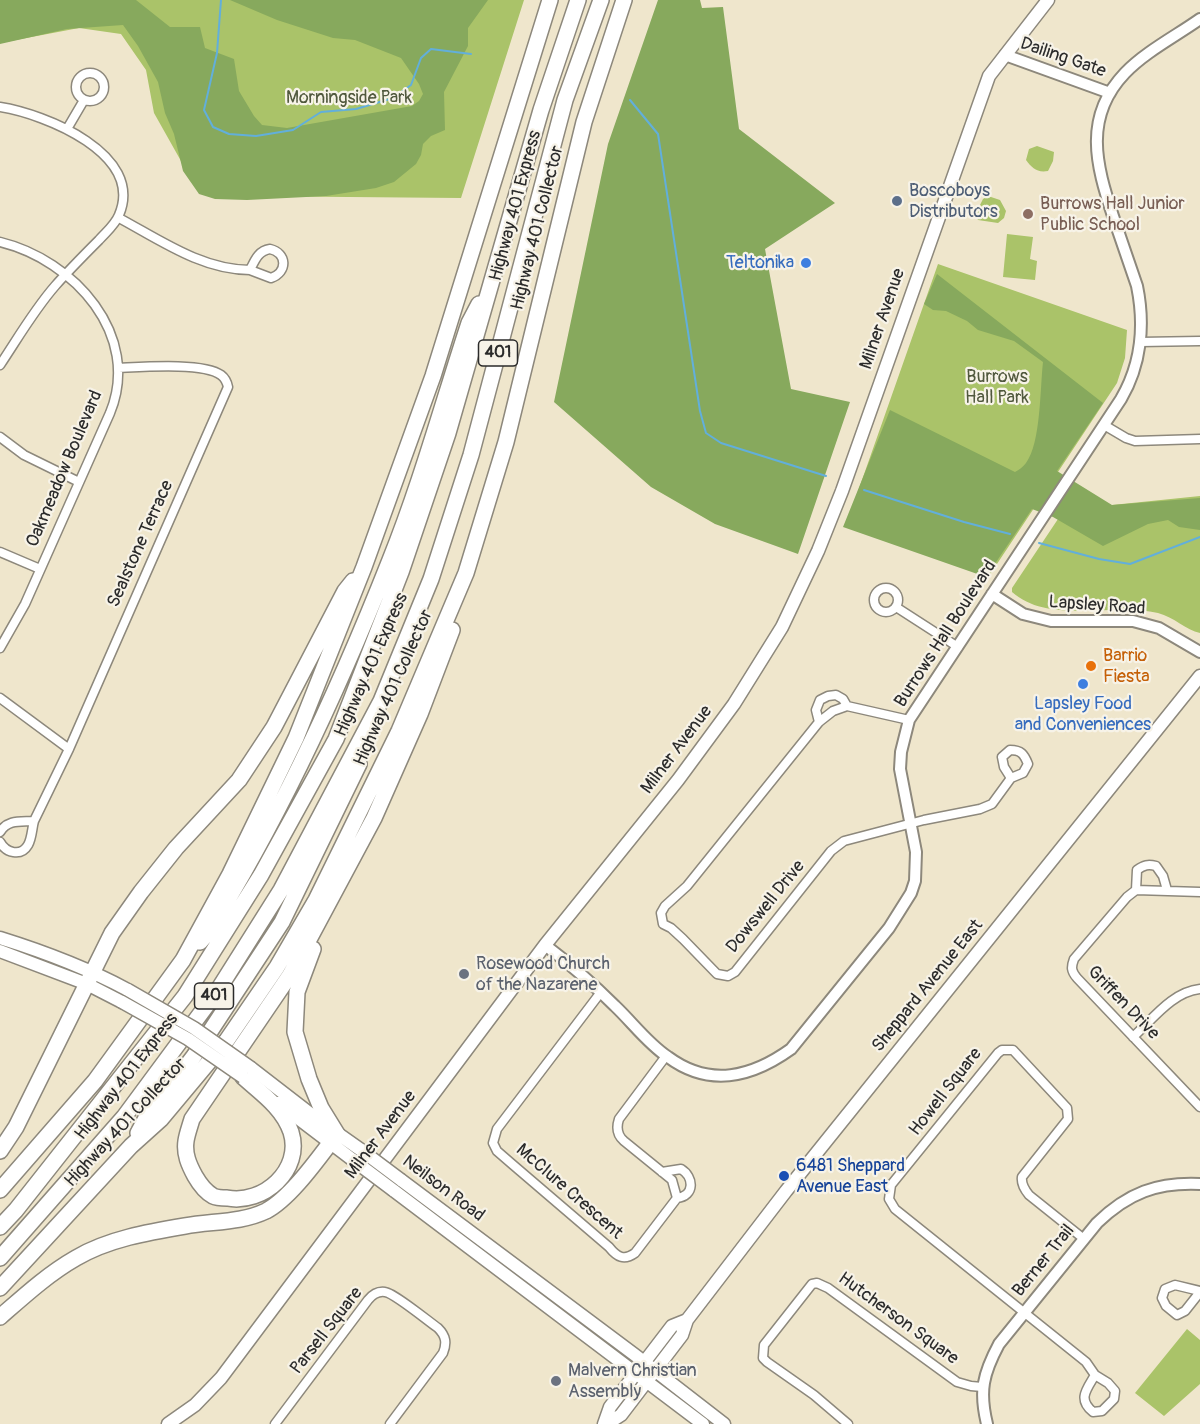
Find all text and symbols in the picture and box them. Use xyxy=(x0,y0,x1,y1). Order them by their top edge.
street label: Dailing Gate xyxy=(1017,33,1109,83)
park label: Morningside Park xyxy=(286,87,412,109)
street label: Highway 401 Express xyxy=(486,128,546,284)
street label: Highway 401 Collector xyxy=(507,144,569,312)
place label: Boscoboys Distributors xyxy=(909,180,998,222)
place label: Burrows Hall Junior Public School xyxy=(1040,193,1185,236)
marker: Boscoboys Distributors xyxy=(890,194,904,208)
marker: Burrows Hall Junior Public School xyxy=(1021,207,1035,221)
place label: Teltonika xyxy=(726,252,794,274)
marker: Teltonika xyxy=(799,256,813,270)
street label: Milner Avenue xyxy=(856,266,910,372)
road number: 401 xyxy=(478,340,518,366)
park label: Burrows Hall Park xyxy=(965,366,1029,409)
street label: Oakmeadow Boulevard xyxy=(22,387,108,551)
street label: Sealstone Terrace xyxy=(103,477,179,611)
street label: Burrows Hall Boulevard xyxy=(890,556,1002,712)
street label: Highway 401 Express xyxy=(331,590,413,740)
street label: Lapsley Road xyxy=(1048,592,1146,620)
street label: Highway 401 Collector xyxy=(350,607,438,769)
place label: Barrio Fiesta xyxy=(1103,645,1150,688)
marker: Barrio Fiesta xyxy=(1084,659,1098,673)
marker: Lapsley Food and Conveniences xyxy=(1076,677,1090,691)
place label: Lapsley Food and Conveniences xyxy=(1015,693,1151,736)
street label: Milner Avenue xyxy=(637,702,717,798)
street label: Dowswell Drive xyxy=(722,856,810,958)
street label: Sheppard Avenue East xyxy=(868,915,988,1057)
place label: Rosewood Church of the Nazarene xyxy=(476,953,610,996)
street label: Griffen Drive xyxy=(1082,962,1164,1044)
marker: Rosewood Church of the Nazarene xyxy=(457,967,471,981)
road number: 401 xyxy=(194,983,234,1009)
street label: Highway 401 Express xyxy=(71,1009,183,1145)
street label: Howell Square xyxy=(905,1044,987,1140)
street label: Highway 401 Collector xyxy=(61,1054,191,1192)
street label: Milner Avenue xyxy=(341,1087,421,1183)
street label: McClure Crescent xyxy=(511,1140,627,1244)
street label: Neilson Road xyxy=(398,1151,488,1227)
place label: 6481 Sheppard Avenue East xyxy=(796,1155,905,1198)
marker: 6481 Sheppard Avenue East xyxy=(777,1169,791,1183)
street label: Berner Trail xyxy=(1008,1221,1080,1301)
street label: Hutcherson Square xyxy=(834,1268,962,1370)
street label: Parsell Square xyxy=(286,1283,368,1379)
place label: Malvern Christian Assembly xyxy=(568,1360,697,1402)
marker: Malvern Christian Assembly xyxy=(549,1374,563,1388)

